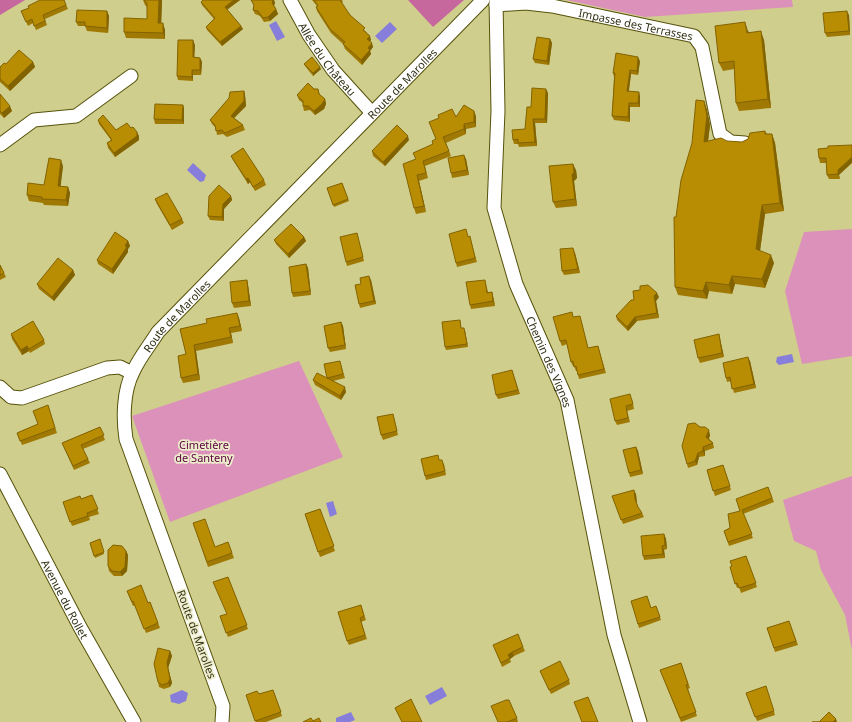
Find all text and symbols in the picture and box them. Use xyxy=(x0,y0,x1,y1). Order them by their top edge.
street label: Impasse des Terrasses xyxy=(577,4,694,43)
street label: Allée du Château xyxy=(296,19,360,98)
street label: Route de Marolles xyxy=(364,44,440,122)
street label: Route de Marolles xyxy=(139,276,213,355)
street label: Chemin des Vignes xyxy=(523,314,576,409)
park label: Cimetière de Santeny xyxy=(175,437,233,465)
street label: Avenue du Rollet xyxy=(38,557,92,641)
street label: Route de Marolles xyxy=(174,588,220,680)

